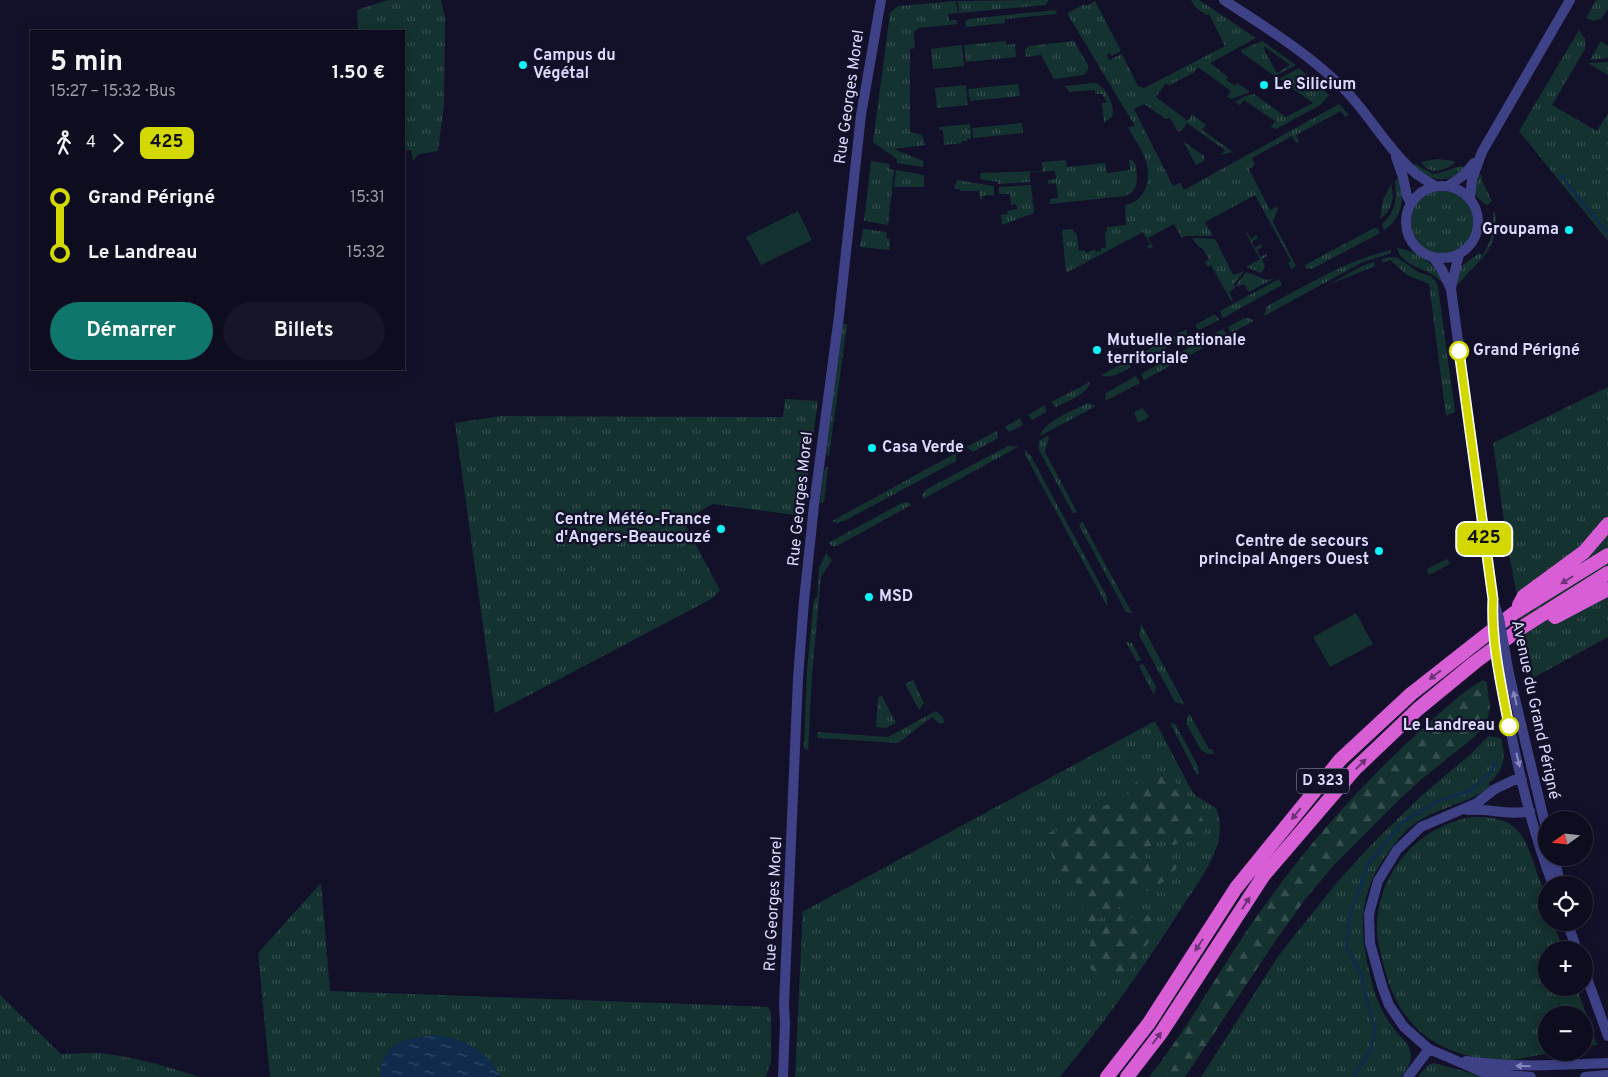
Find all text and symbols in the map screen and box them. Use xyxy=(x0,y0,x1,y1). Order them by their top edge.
street label: Rue Georges Morel xyxy=(831,29,869,165)
text: 5 min xyxy=(50,45,123,81)
place label: Campus du Végétal xyxy=(533,46,616,84)
marker: Campus du Végétal xyxy=(517,59,529,71)
text: 1.50 € xyxy=(332,61,385,85)
place label: Le Silicium xyxy=(1274,75,1356,95)
marker: Le Silicium xyxy=(1258,79,1270,91)
text: 15:27 – 15:32 · Bus xyxy=(50,82,176,102)
icon: walk xyxy=(50,129,78,157)
icon: forward xyxy=(104,129,132,157)
text: 425 xyxy=(150,131,184,154)
text: 4 xyxy=(86,133,96,153)
text: Grand Périgné xyxy=(88,186,215,210)
text: 15:31 xyxy=(350,188,385,208)
place label: Groupama xyxy=(1482,220,1559,240)
marker: Groupama xyxy=(1563,224,1575,236)
text: Le Landreau xyxy=(88,241,198,265)
text: 15:32 xyxy=(346,243,385,263)
button: Démarrer xyxy=(50,302,213,360)
button: Billets xyxy=(223,302,385,360)
place label: Mutuelle nationale territoriale xyxy=(1107,331,1246,369)
marker: Grand Périgné xyxy=(1449,341,1469,361)
place label: Grand Périgné xyxy=(1473,341,1580,361)
marker: Mutuelle nationale territoriale xyxy=(1091,344,1103,356)
street label: Rue Georges Morel xyxy=(784,431,818,567)
place label: Casa Verde xyxy=(882,438,964,458)
marker: Casa Verde xyxy=(866,442,878,454)
place label: Centre Météo-France d'Angers-Beaucouzé xyxy=(555,510,711,548)
marker: Centre Météo-France d'Angers-Beaucouzé xyxy=(715,523,727,535)
line badge: 425 xyxy=(1455,523,1513,555)
text: 425 xyxy=(1467,527,1501,550)
place label: Centre de secours principal Angers Ouest xyxy=(1199,532,1369,570)
marker: Centre de secours principal Angers Ouest xyxy=(1373,545,1385,557)
one-way arrow xyxy=(1560,576,1573,585)
place label: MSD xyxy=(879,587,913,607)
marker: MSD xyxy=(863,591,875,603)
street label: Avenue du Grand Périgné xyxy=(1506,619,1564,801)
one-way arrow xyxy=(1429,670,1442,681)
one-way arrow xyxy=(1511,691,1519,706)
place label: Le Landreau xyxy=(1403,716,1495,736)
marker: Le Landreau xyxy=(1499,716,1519,736)
one-way arrow xyxy=(1514,752,1522,768)
one-way arrow xyxy=(1354,758,1366,770)
road number: D 323 xyxy=(1297,768,1349,794)
one-way arrow xyxy=(1290,808,1301,821)
north arrow xyxy=(1538,811,1592,866)
map controls xyxy=(1538,811,1593,1061)
street label: Rue Georges Morel xyxy=(760,836,788,972)
button: locate xyxy=(1538,876,1593,931)
one-way arrow xyxy=(1241,896,1251,909)
one-way arrow xyxy=(1195,938,1204,952)
button: + xyxy=(1538,941,1593,996)
button: − xyxy=(1538,1006,1593,1061)
one-way arrow xyxy=(1151,1032,1162,1045)
one-way arrow xyxy=(1515,1061,1531,1069)

